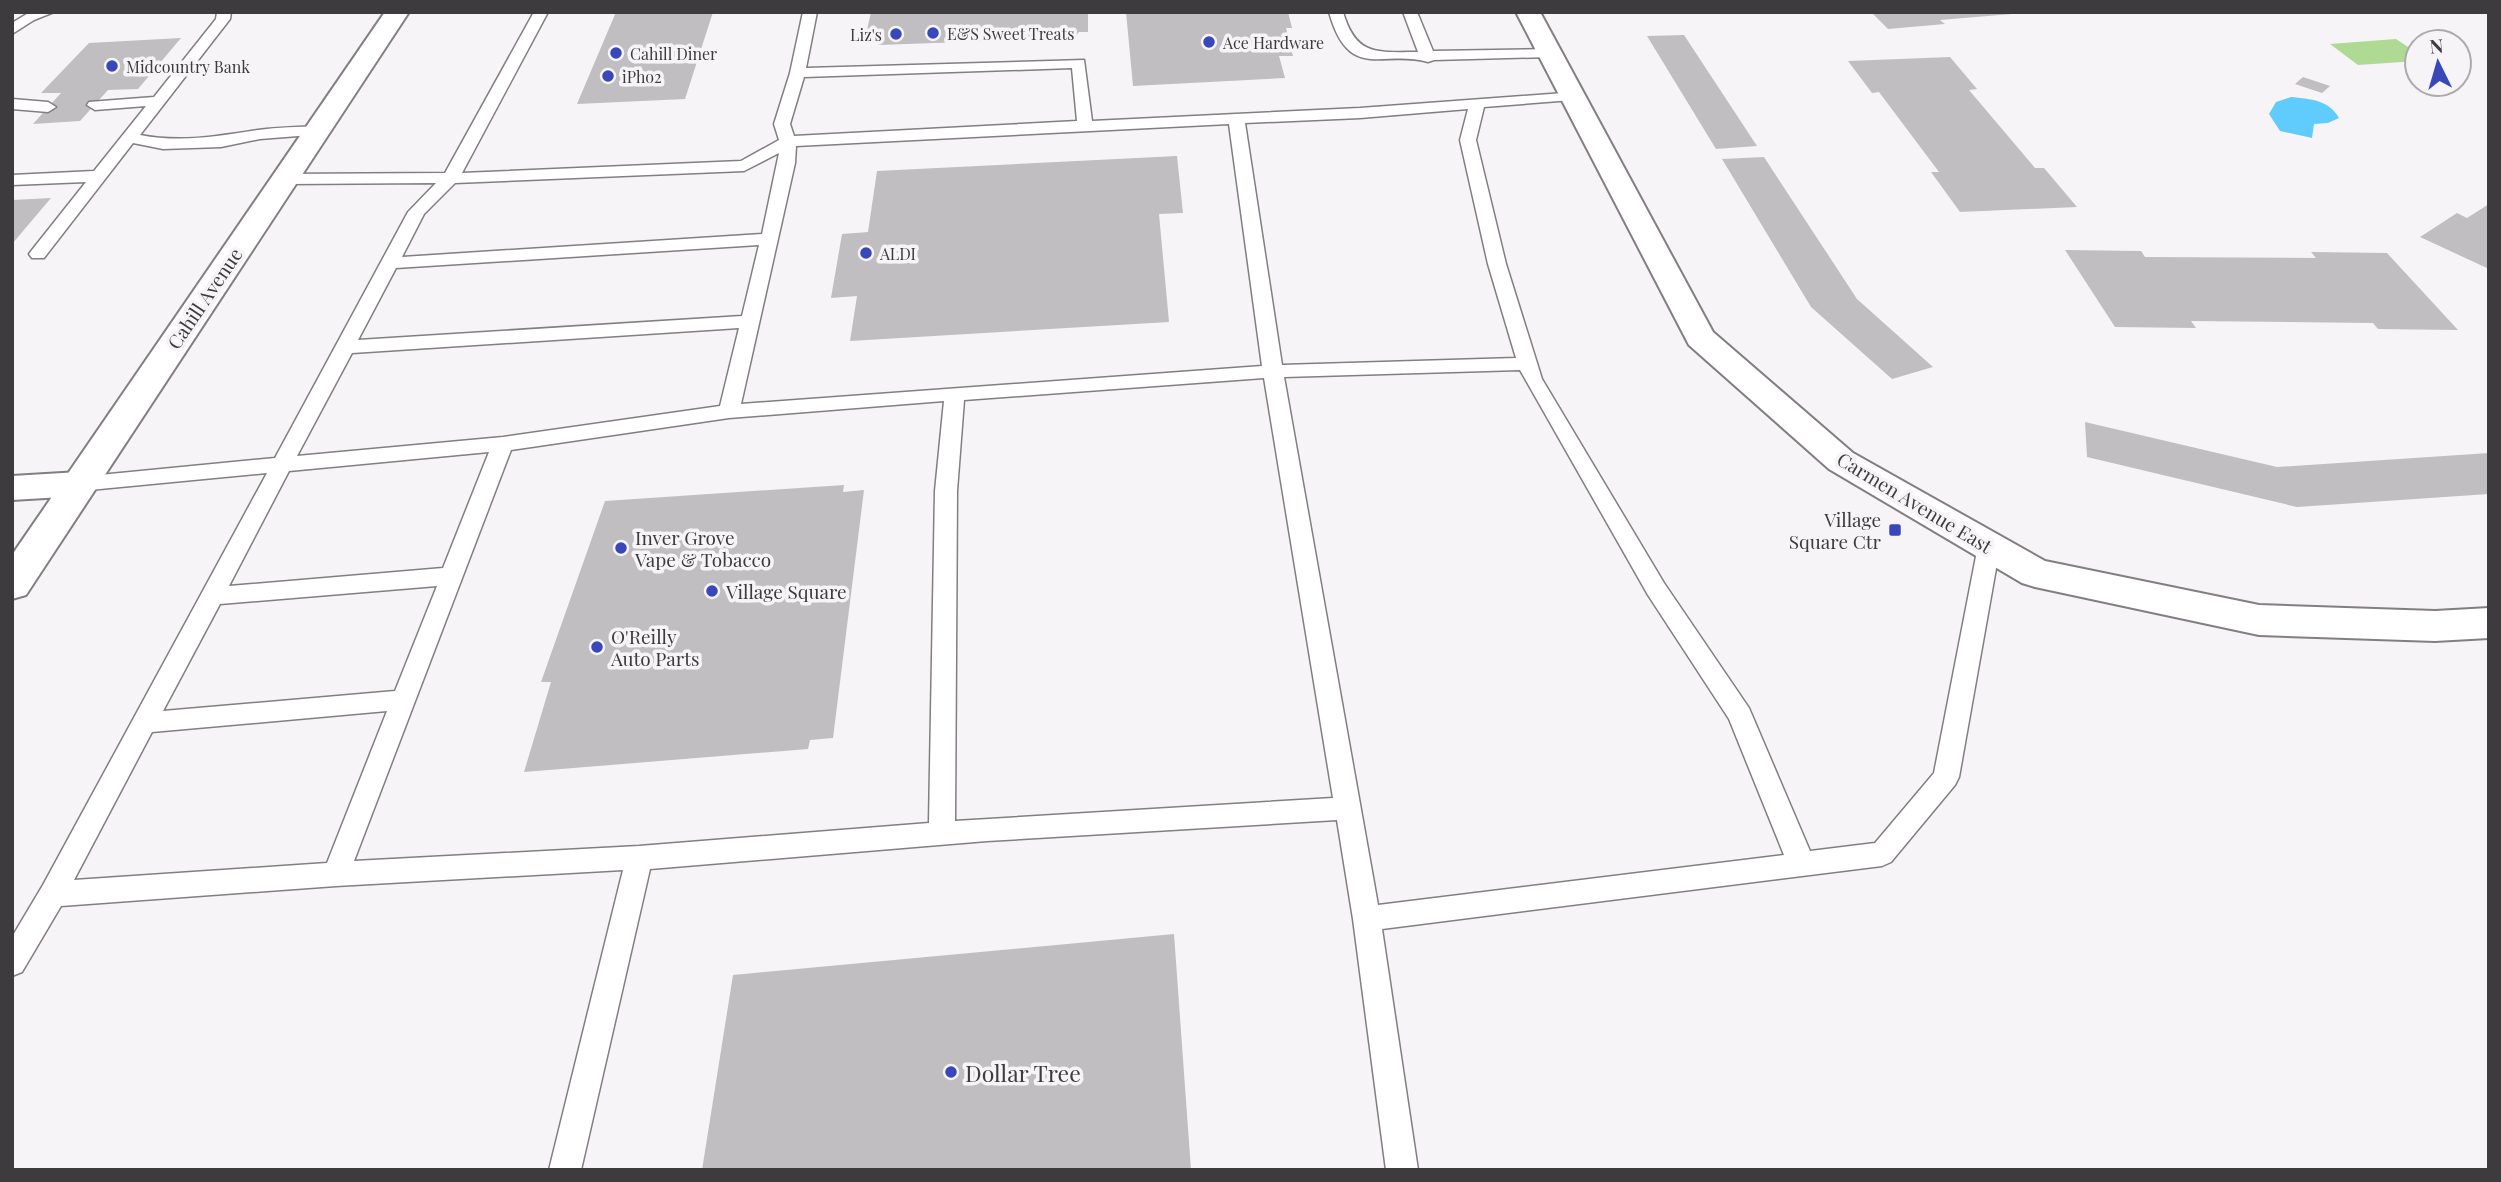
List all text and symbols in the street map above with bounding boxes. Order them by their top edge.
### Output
place label: E&S Sweet Treats [947,23,1074,44]
place label: Liz's [850,24,882,45]
marker: E&S Sweet Treats [925,25,941,41]
marker: Liz's [888,26,904,42]
north arrow [2403,28,2473,98]
text: N [2428,31,2445,59]
place label: Ace Hardware [1222,32,1324,53]
marker: Ace Hardware [1201,34,1217,50]
place label: Cahill Diner [630,43,717,64]
marker: Cahill Diner [608,45,624,61]
place label: Midcountry Bank [126,56,250,77]
marker: Midcountry Bank [104,58,120,74]
place label: iPho2 [622,66,662,87]
marker: iPho2 [600,68,616,84]
street label: Cahill Avenue [161,242,247,354]
place label: ALDI [879,243,916,264]
marker: ALDI [858,245,874,261]
street label: Carmen Avenue East [1833,445,1998,559]
place label: Village Square Ctr [1789,506,1882,554]
marker: Village Square Ctr [1887,522,1903,538]
place label: Inver Grove Vape & Tobacco [634,524,771,572]
marker: Inver Grove Vape & Tobacco [613,540,629,556]
place label: Village Square [725,578,847,604]
marker: Village Square [704,583,720,599]
place label: O'Reilly Auto Parts [610,623,699,671]
marker: O'Reilly Auto Parts [589,639,605,655]
place label: Dollar Tree [965,1057,1081,1088]
marker: Dollar Tree [943,1064,959,1080]

